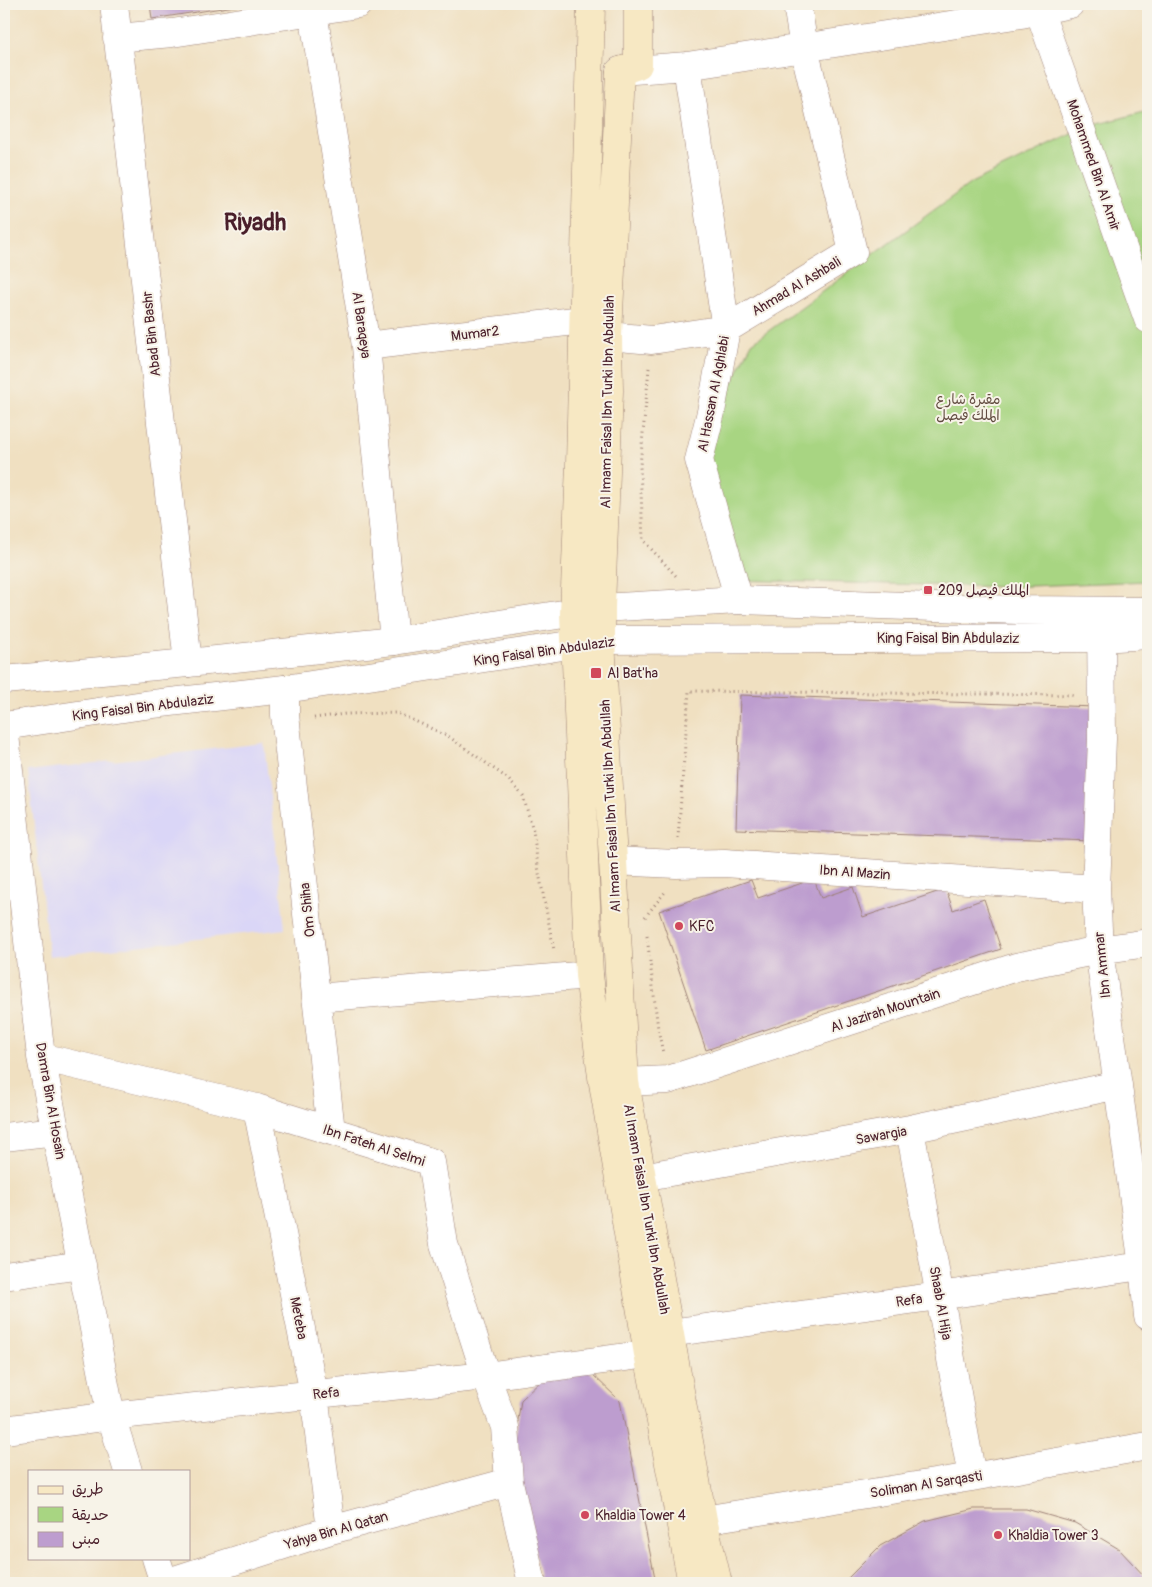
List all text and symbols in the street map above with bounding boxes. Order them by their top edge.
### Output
street label: Mohammed Bin Al Amir [1063,97,1124,233]
district label: Riyadh [224,208,286,237]
street label: Ahmad Al Ashbali [749,253,844,320]
street label: Abad Bin Bashr [139,290,164,378]
street label: Al Baraqeya [348,291,375,360]
street label: Al Imam Faisal Ibn Turki Ibn Abdullah [597,295,618,509]
street label: Mumar2 [450,322,500,345]
street label: Al Hassan Al Aghlabi [694,334,733,454]
park label: مقبرة شارع الملك فيصل [936,391,1000,424]
place label: الملك فيصل 209 [938,582,1029,599]
marker: الملك فيصل 209 [922,584,934,596]
street label: King Faisal Bin Abdulaziz [877,630,1019,647]
street label: King Faisal Bin Abdulaziz [472,633,616,670]
place label: Al Bat'ha [607,665,658,682]
marker: Al Bat'ha [589,666,603,680]
street label: King Faisal Bin Abdulaziz [71,690,215,725]
street label: Al Imam Faisal Ibn Turki Ibn Abdullah [596,699,625,913]
street label: Ibn Al Mazin [819,862,891,883]
street label: Om Shiha [296,882,319,938]
place label: KFC [689,918,715,935]
marker: KFC [673,920,685,932]
street label: Ibn Ammar [1091,931,1114,999]
street label: Al Jazirah Mountain [828,985,942,1036]
street label: Damra Bin Al Hosain [32,1041,69,1161]
street label: Al Imam Faisal Ibn Turki Ibn Abdullah [620,1102,673,1316]
street label: Ibn Fateh Al Selmi [321,1121,428,1170]
street label: Sawargia [854,1123,908,1148]
street label: Shaab Al Hija [926,1265,955,1341]
street label: Refa [895,1290,923,1311]
street label: Meteba [286,1295,311,1341]
street label: Refa [312,1384,340,1403]
street label: Soliman Al Sarqasti [869,1467,984,1502]
legend [28,1470,190,1560]
text: طريق [72,1480,104,1499]
text: حديقة [72,1506,109,1525]
place label: Khaldia Tower 4 [595,1507,686,1524]
street label: Yahya Bin Al Qatan [281,1508,390,1554]
marker: Khaldia Tower 4 [579,1509,591,1521]
place label: Khaldia Tower 3 [1008,1527,1099,1544]
marker: Khaldia Tower 3 [992,1529,1004,1541]
text: مبنى [72,1530,100,1549]

